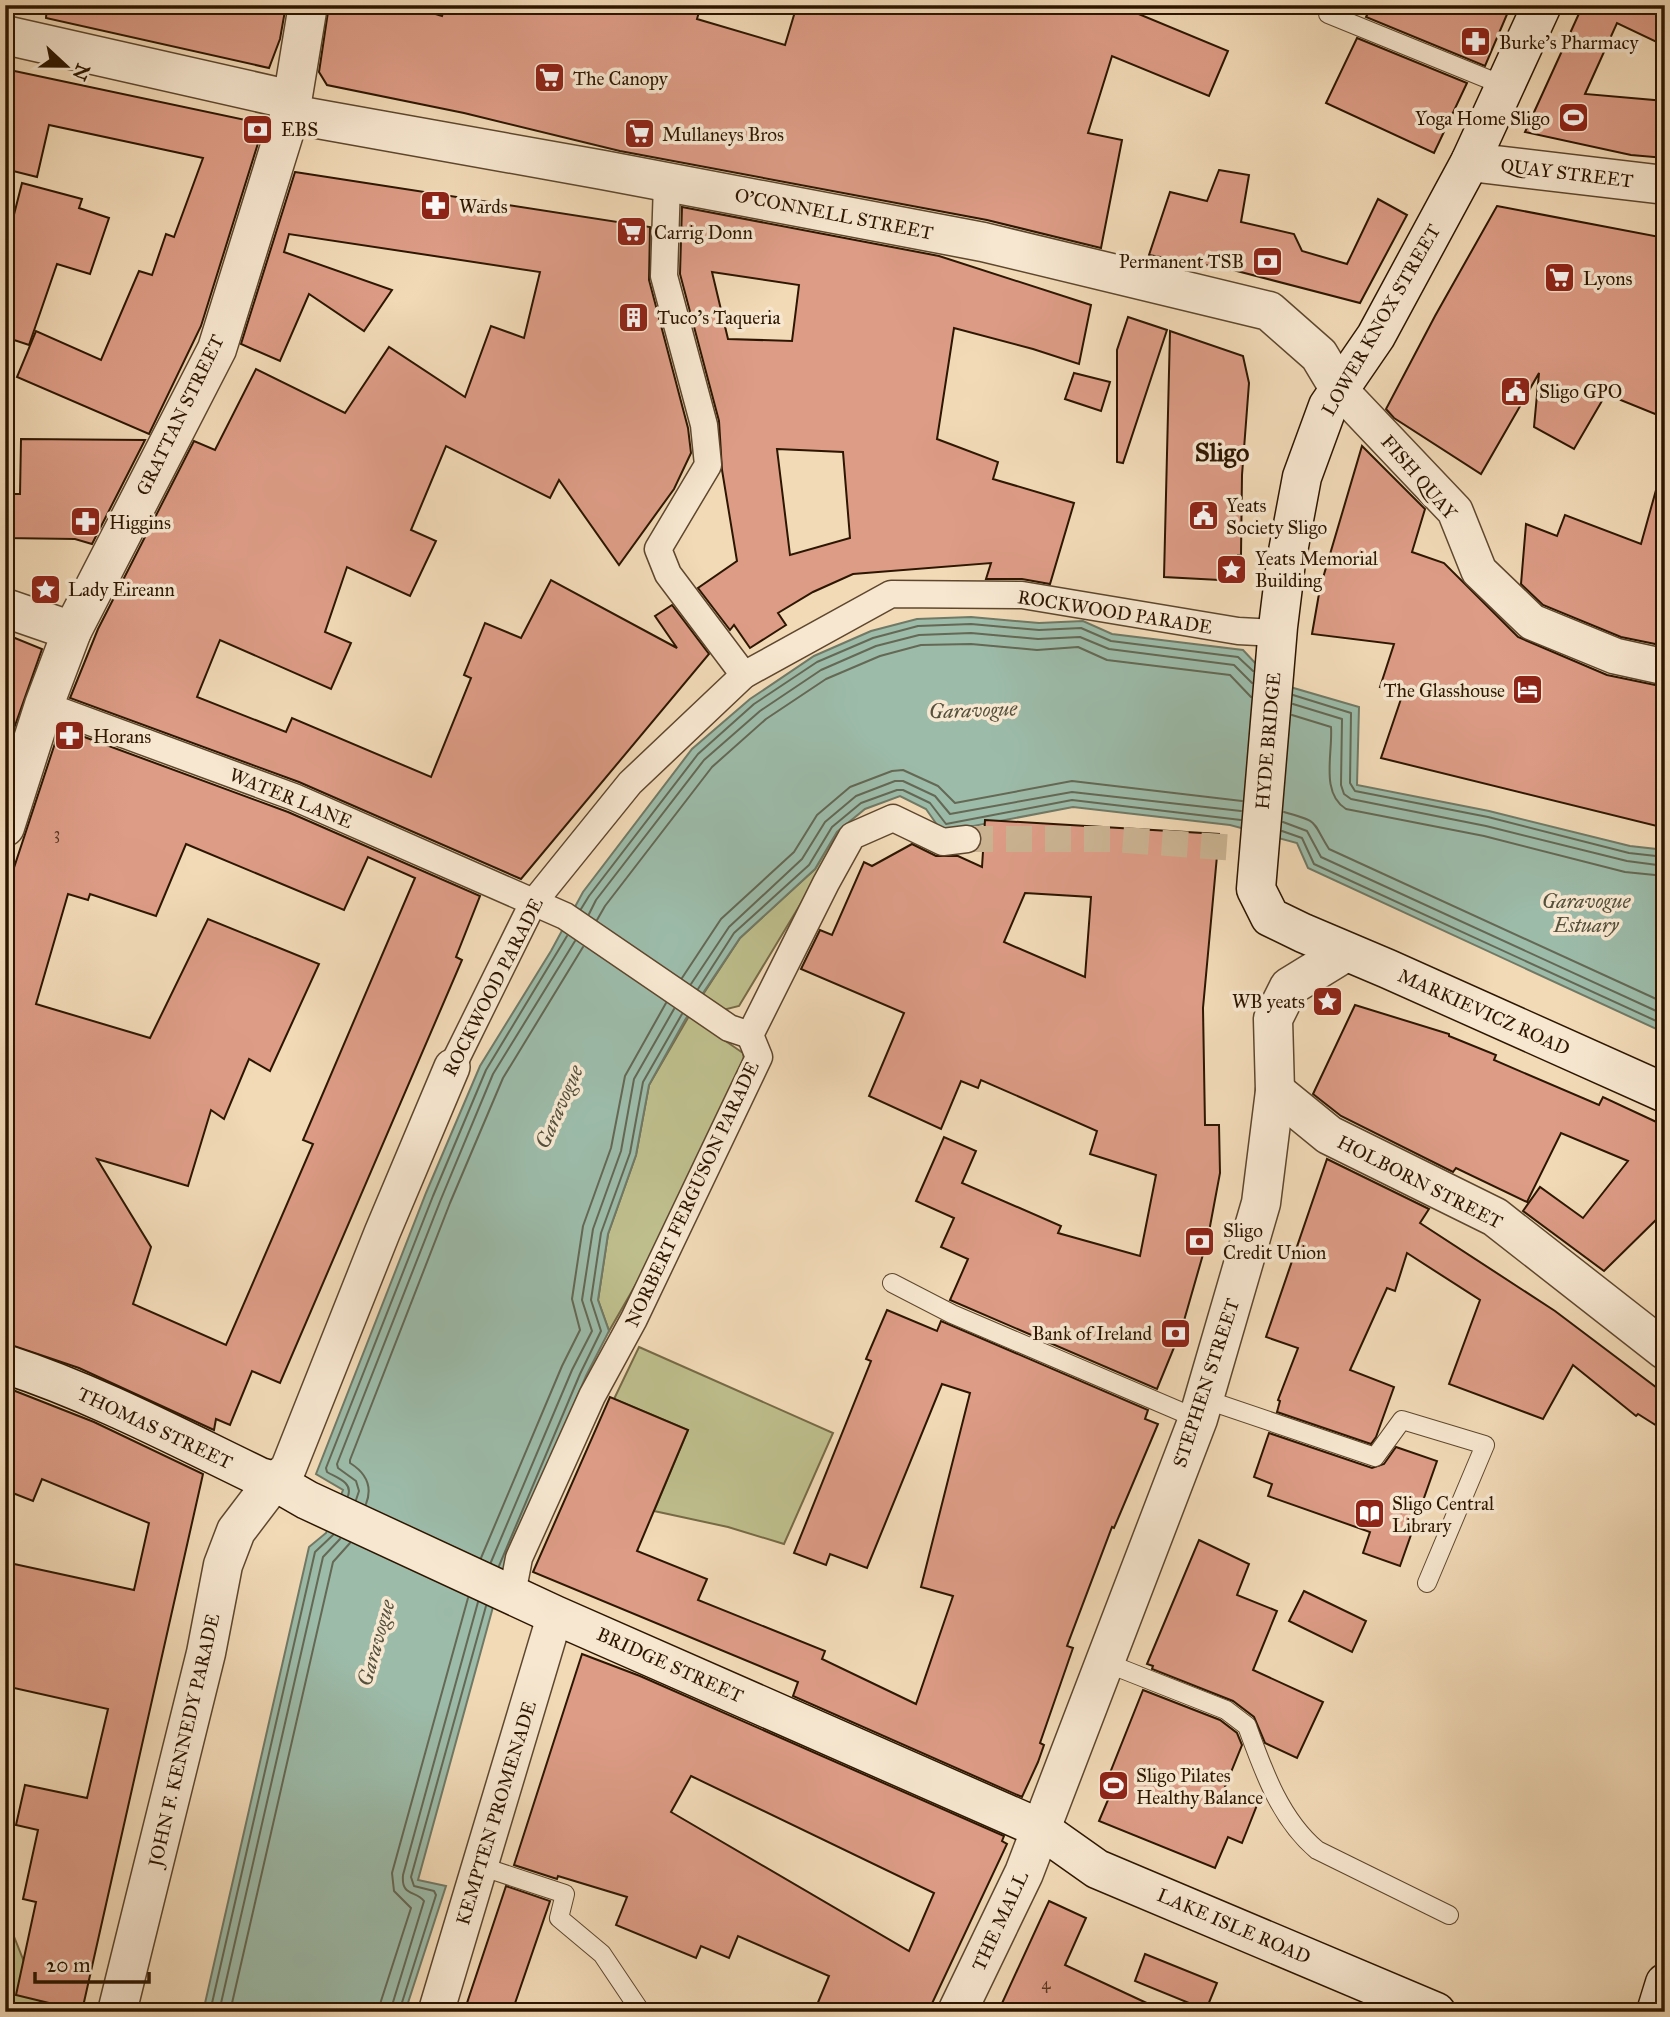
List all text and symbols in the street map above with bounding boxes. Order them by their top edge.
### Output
pharmacy icon: Burke's Pharmacy [1459,25,1493,59]
place label: Burke's Pharmacy [1499,31,1639,54]
north arrow [32,32,102,102]
text: N [68,60,95,84]
supermarket icon: The Canopy [533,61,567,95]
place label: The Canopy [573,67,669,90]
sports icon: Yoga Home Sligo [1556,101,1590,135]
place label: Yoga Home Sligo [1415,107,1550,131]
bank icon: EBS [241,112,275,146]
supermarket icon: Mullaneys Bros [622,117,656,151]
place label: EBS [281,118,318,141]
place label: Mullaneys Bros [662,123,784,146]
street label: QUAY STREET [1499,153,1635,193]
street label: O'CONNELL STREET [733,183,935,245]
pharmacy icon: Wards [419,189,453,223]
place label: Wards [459,195,508,218]
supermarket icon: Carrig Donn [614,215,648,249]
street label: LOWER KNOX STREET [1317,220,1445,420]
place label: Carrig Donn [654,221,753,245]
bank icon: Permanent TSB [1250,244,1284,278]
place label: Permanent TSB [1119,250,1244,273]
supermarket icon: Lyons [1543,261,1577,295]
place label: Lyons [1583,267,1633,290]
building icon: Tuco's Taqueria [617,300,651,334]
place label: Tuco's Taqueria [657,306,782,330]
street label: GRATTAN STREET [131,331,229,499]
public building icon: Sligo GPO [1499,374,1533,408]
place label: Sligo GPO [1539,380,1622,404]
street label: FISH QUAY [1376,430,1462,524]
district label: Sligo [1195,436,1249,469]
place label: Yeats Society Sligo [1226,494,1328,540]
public building icon: Yeats Society Sligo [1186,499,1220,533]
pharmacy icon: Higgins [69,505,103,539]
place label: Higgins [109,511,171,535]
place label: Yeats Memorial Building [1255,547,1379,593]
place icon: Yeats Memorial Building [1215,552,1249,586]
place icon: Lady Eireann [28,572,62,606]
place label: Lady Eireann [68,578,175,601]
street label: ROCKWOOD PARADE [1016,585,1214,639]
street label: HYDE BRIDGE [1251,671,1285,811]
hotel icon: The Glasshouse [1511,673,1545,707]
place label: The Glasshouse [1383,679,1505,702]
water label: Garavogue [928,695,1019,725]
pharmacy icon: Horans [53,719,87,753]
place label: Horans [93,725,151,748]
street label: WATER LANE [226,763,356,833]
house number: 3 [54,824,60,843]
water label: Garavogue Estuary [1542,888,1631,938]
street label: ROCKWOOD PARADE [438,894,548,1080]
street label: MARKIEVICZ ROAD [1394,964,1574,1060]
place icon: WB yeats [1311,984,1345,1018]
place label: WB yeats [1232,990,1305,1013]
street label: NORBERT FERGUSON PARADE [620,1057,764,1331]
water label: Garavogue [529,1060,589,1153]
street label: HOLBORN STREET [1333,1130,1507,1234]
place label: Sligo Credit Union [1223,1219,1326,1264]
bank icon: Sligo Credit Union [1183,1224,1217,1258]
street label: STEPHEN STREET [1168,1296,1244,1470]
bank icon: Bank of Ireland [1158,1316,1192,1350]
place label: Bank of Ireland [1032,1322,1152,1345]
street label: THOMAS STREET [74,1382,236,1474]
place label: Sligo Central Library [1392,1492,1495,1537]
library icon: Sligo Central Library [1352,1497,1386,1531]
water label: Garavogue [351,1596,401,1689]
street label: JOHN F. KENNEDY PARADE [143,1611,225,1871]
street label: BRIDGE STREET [593,1622,747,1708]
street label: KEMPTEN PROMENADE [451,1698,541,1928]
place label: Sligo Pilates Healthy Balance [1136,1764,1263,1809]
sports icon: Sligo Pilates Healthy Balance [1096,1769,1130,1803]
street label: THE MALL [967,1867,1033,1975]
street label: LAKE ISLE ROAD [1154,1883,1314,1969]
scale bar [35,1940,149,1984]
text: 20 m [46,1952,91,1978]
house number: 4 [1042,1974,1052,1993]

